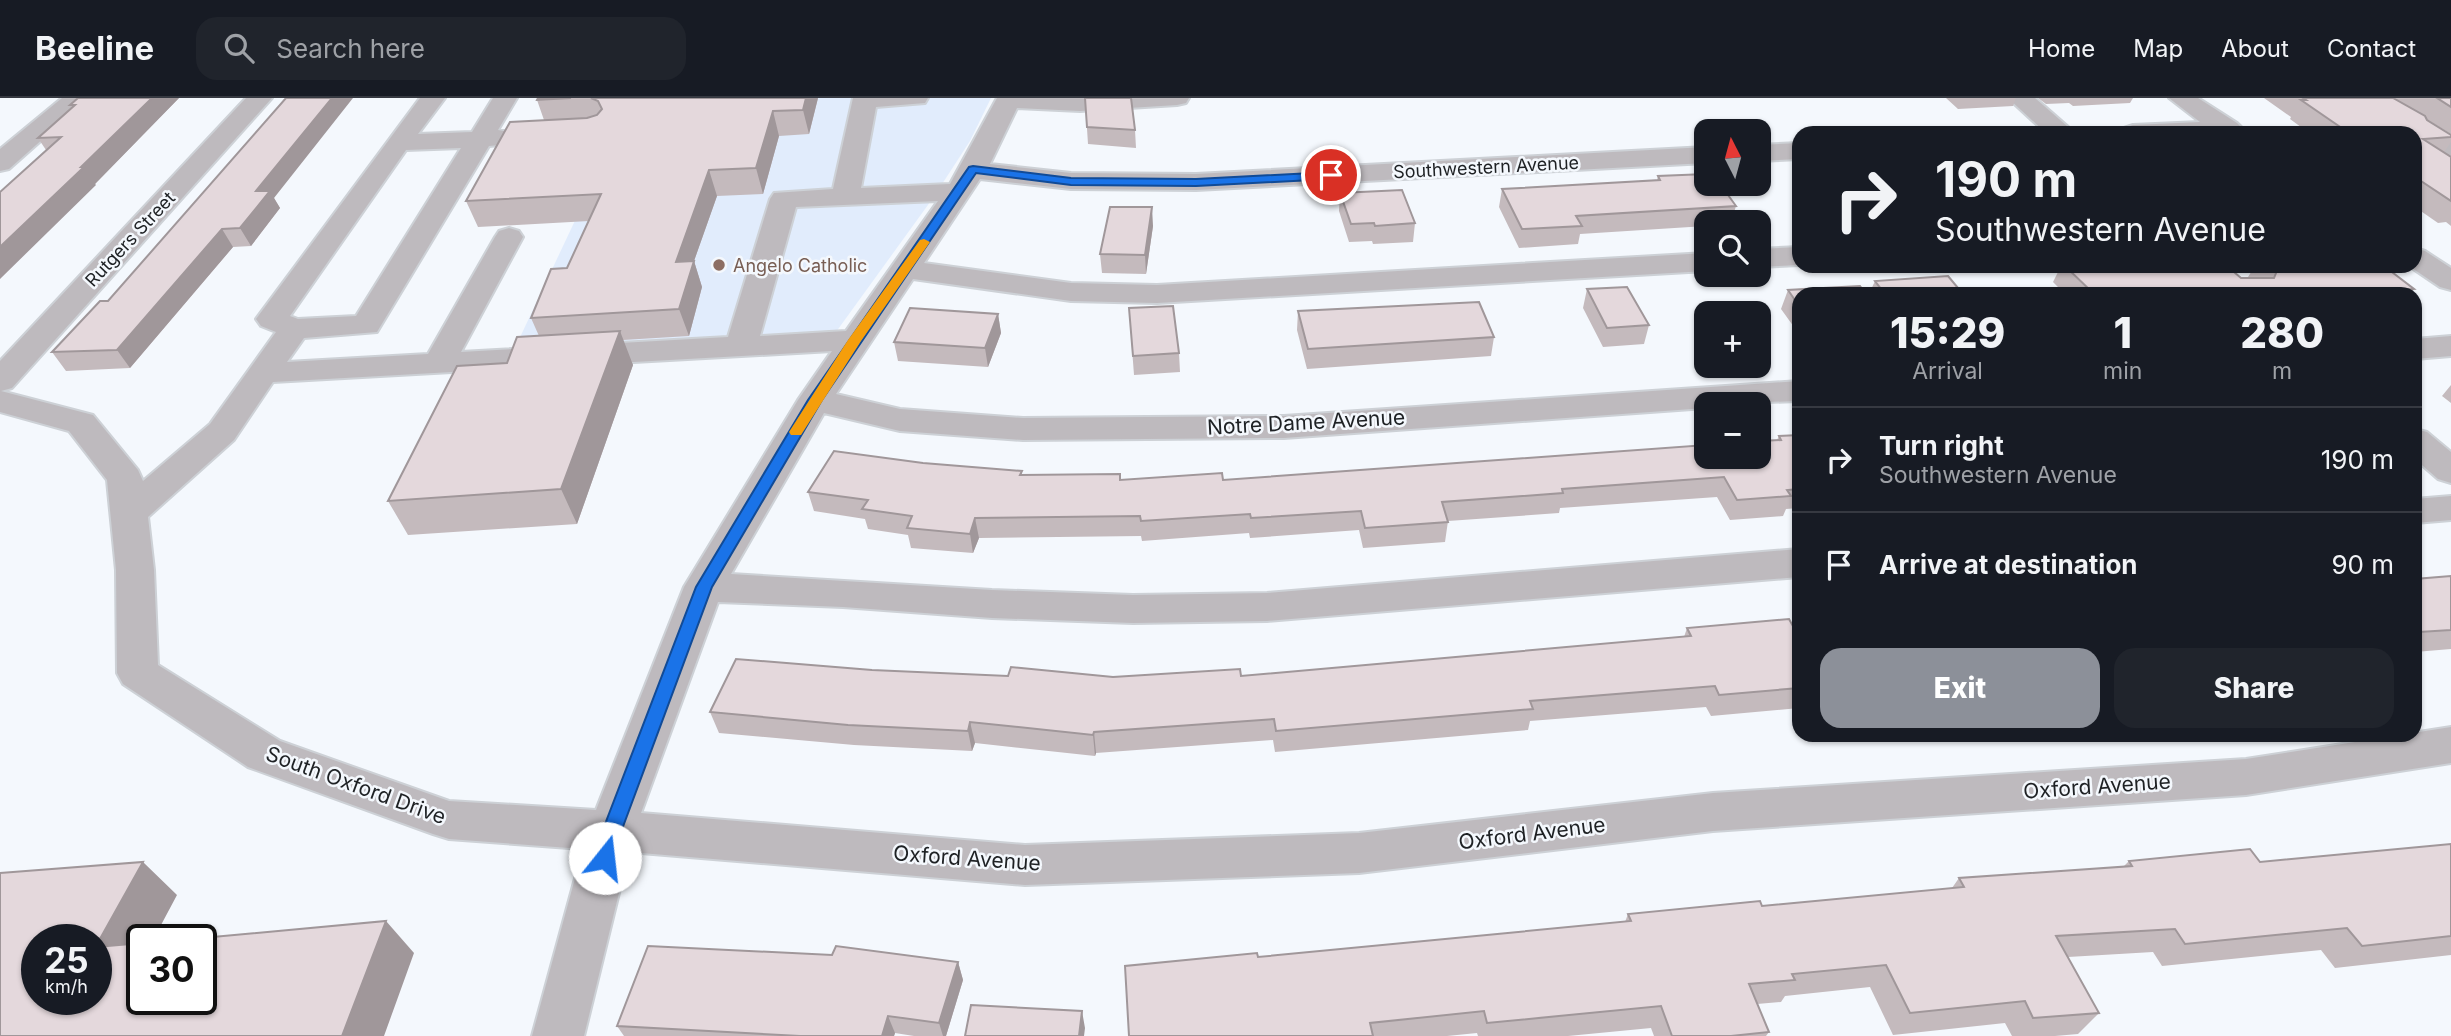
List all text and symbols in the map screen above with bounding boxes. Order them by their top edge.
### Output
search box [196,17,686,80]
text: Beeline [35,28,154,68]
icon: search [220,29,258,67]
text: Search here [276,33,425,64]
text: Home [2028,34,2095,63]
text: Map [2133,34,2183,63]
text: About [2221,34,2289,63]
text: Contact [2327,34,2416,63]
north arrow [1694,119,1771,196]
map controls [1694,119,1771,469]
pin [1301,145,1361,205]
text: 190 m [1935,150,2077,209]
street label: Southwestern Avenue [1393,152,1579,182]
icon: right [1820,154,1911,245]
icon: arrive [1312,156,1350,194]
street label: Rutgers Street [81,187,179,291]
button: search [1694,210,1771,287]
text: Southwestern Avenue [1935,210,2266,249]
place label: Angelo Catholic [733,255,867,276]
marker: Angelo Catholic [711,257,727,273]
button: + [1694,301,1771,378]
text: 15:29 [1890,307,2005,358]
text: 1 [2113,307,2132,358]
text: 280 [2240,307,2324,358]
text: Arrival [1912,357,1983,385]
text: min [2103,357,2142,385]
text: m [2272,357,2292,385]
button: − [1694,392,1771,469]
street label: Notre Dame Avenue [1206,404,1406,440]
text: Turn right [1879,430,2004,461]
icon: right [1820,441,1858,479]
text: 190 m [2321,444,2394,475]
text: Southwestern Avenue [1879,461,2117,489]
icon: arrive [1820,546,1858,584]
text: Arrive at destination [1879,549,2138,580]
text: 90 m [2331,549,2394,580]
button: Exit [1820,648,2100,728]
button: Share [2114,648,2394,728]
street label: South Oxford Drive [263,741,449,829]
street label: Oxford Avenue [2022,768,2172,804]
street label: Oxford Avenue [1457,812,1607,854]
position arrow [568,821,642,895]
street label: Oxford Avenue [892,840,1042,876]
speed limit sign: 30 [126,924,217,1015]
text: 25 [44,939,89,981]
text: km/h [45,976,88,997]

